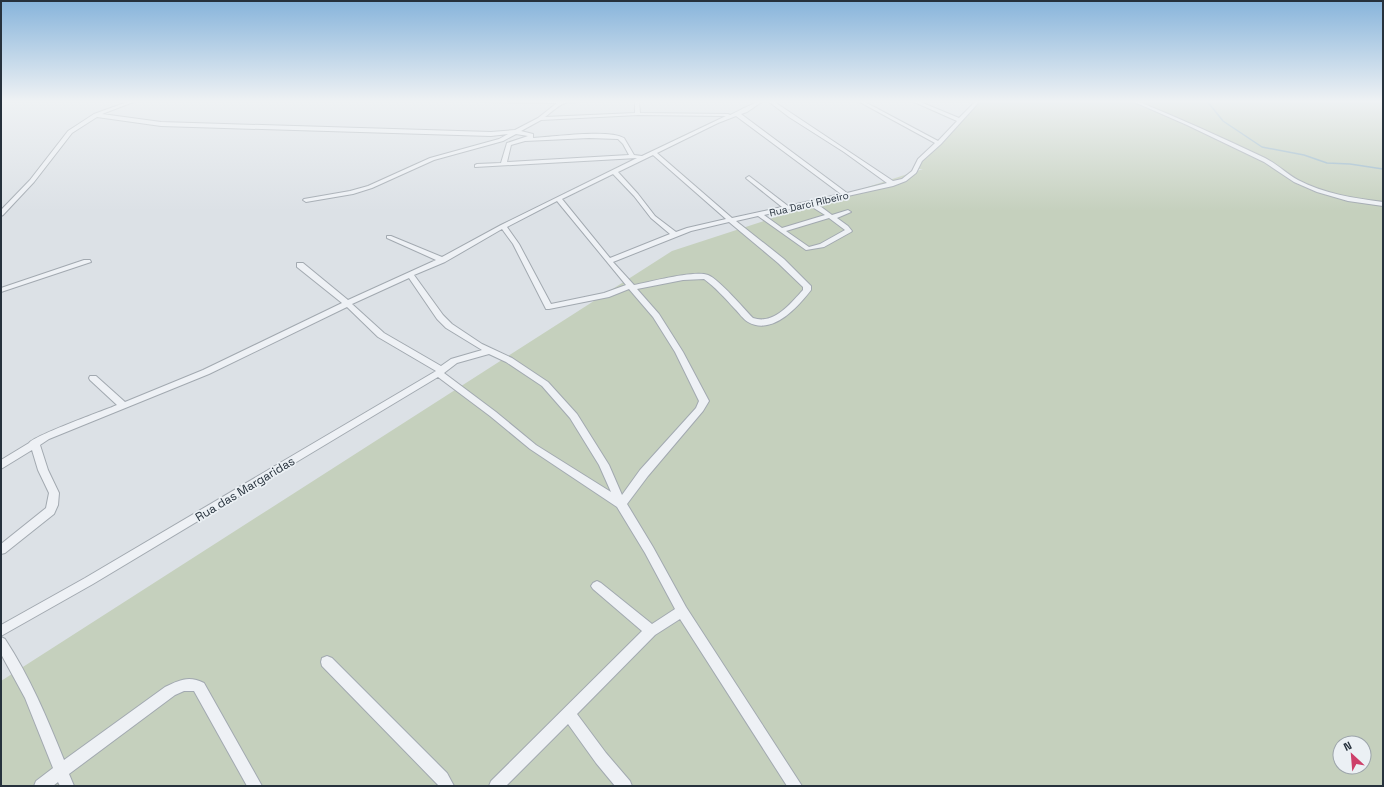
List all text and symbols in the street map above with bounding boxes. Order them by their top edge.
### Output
street label: Rua Darci Ribeiro [768,189,850,219]
street label: Rua das Margaridas [192,453,298,525]
north arrow [1332,735,1372,775]
text: N [1341,738,1354,754]

